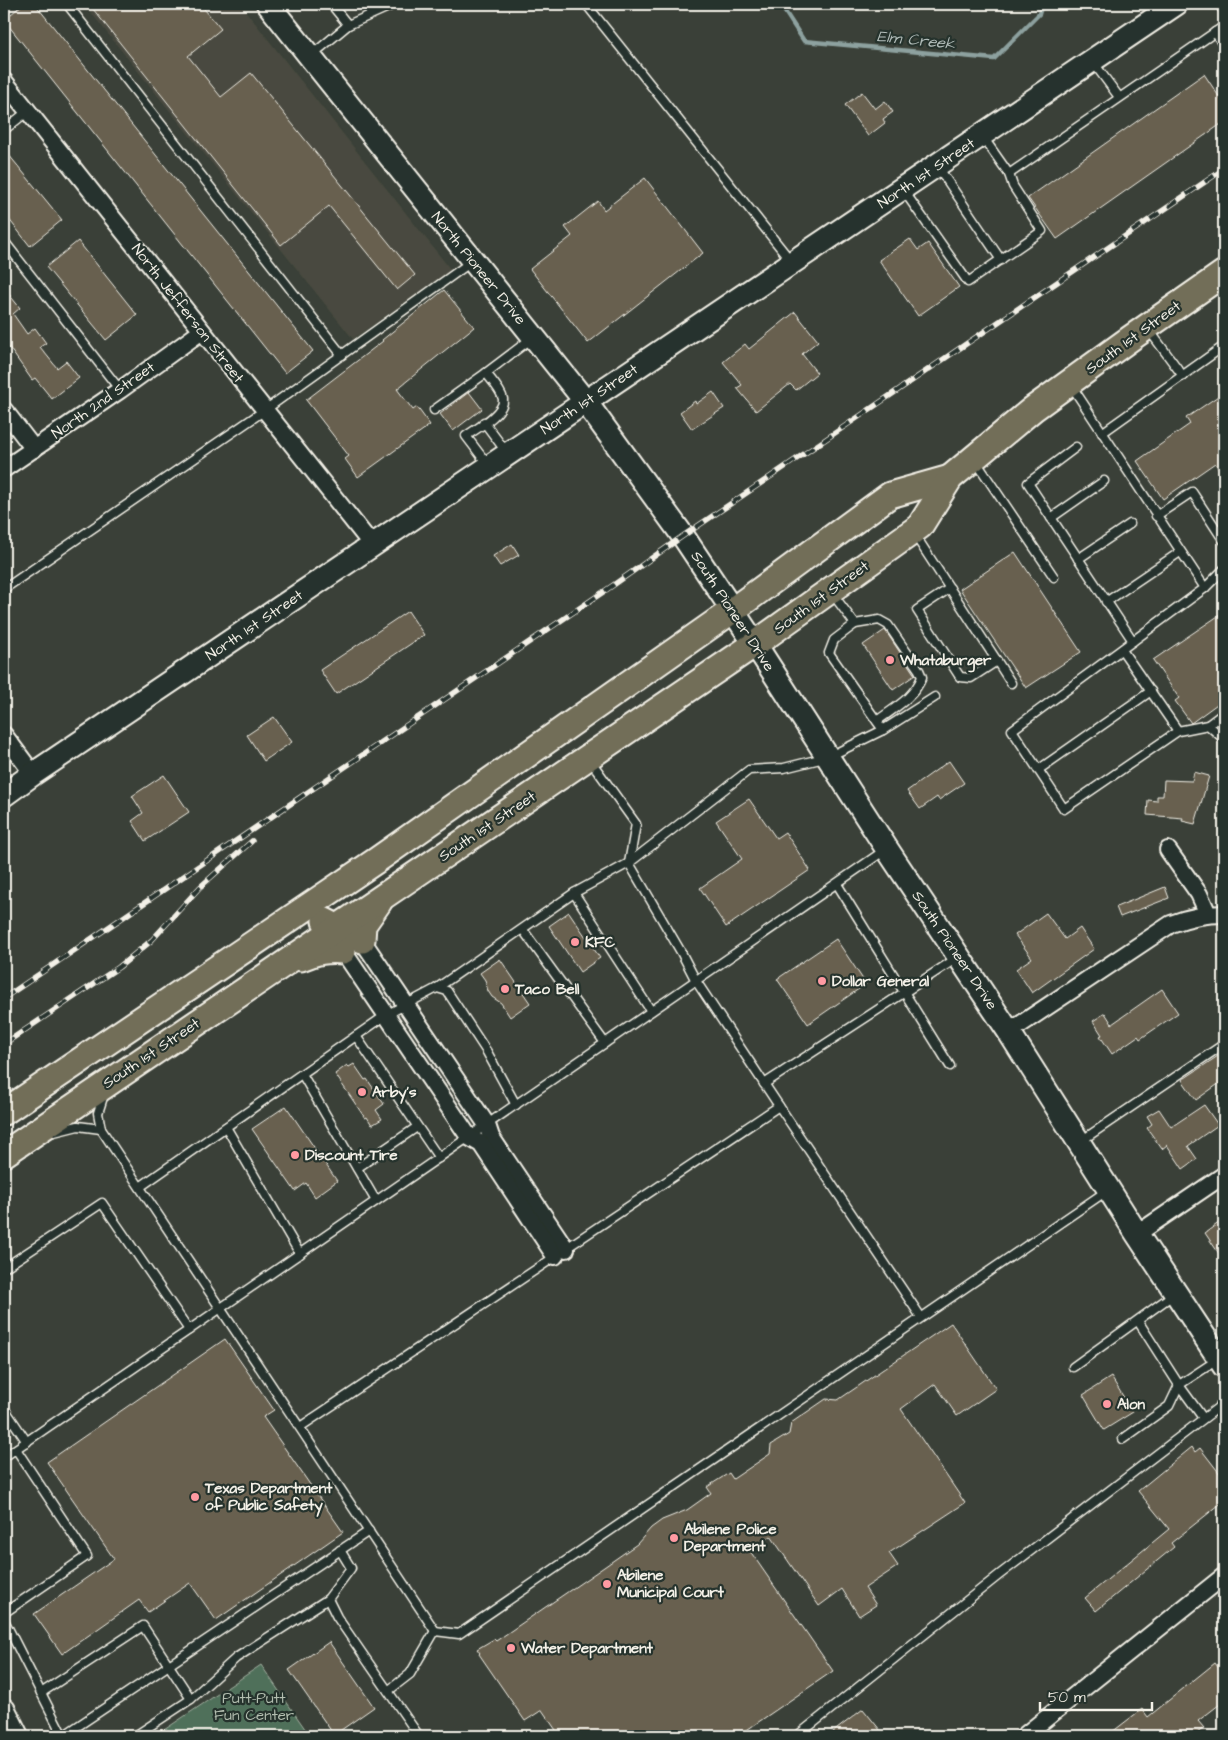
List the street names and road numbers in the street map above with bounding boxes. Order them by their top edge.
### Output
street label: North 1st Street [873,133,979,214]
street label: North Pioneer Drive [426,207,531,329]
street label: North Jefferson Street [127,239,249,387]
street label: South 1st Street [1081,296,1185,379]
street label: North 2nd Street [47,357,159,444]
street label: North 1st Street [536,359,642,440]
street label: South Pioneer Drive [686,547,779,676]
street label: South 1st Street [769,556,873,639]
street label: North 1st Street [201,585,307,666]
street label: South 1st Street [435,786,540,867]
street label: South Pioneer Drive [907,887,1002,1014]
street label: South 1st Street [99,1013,204,1094]

